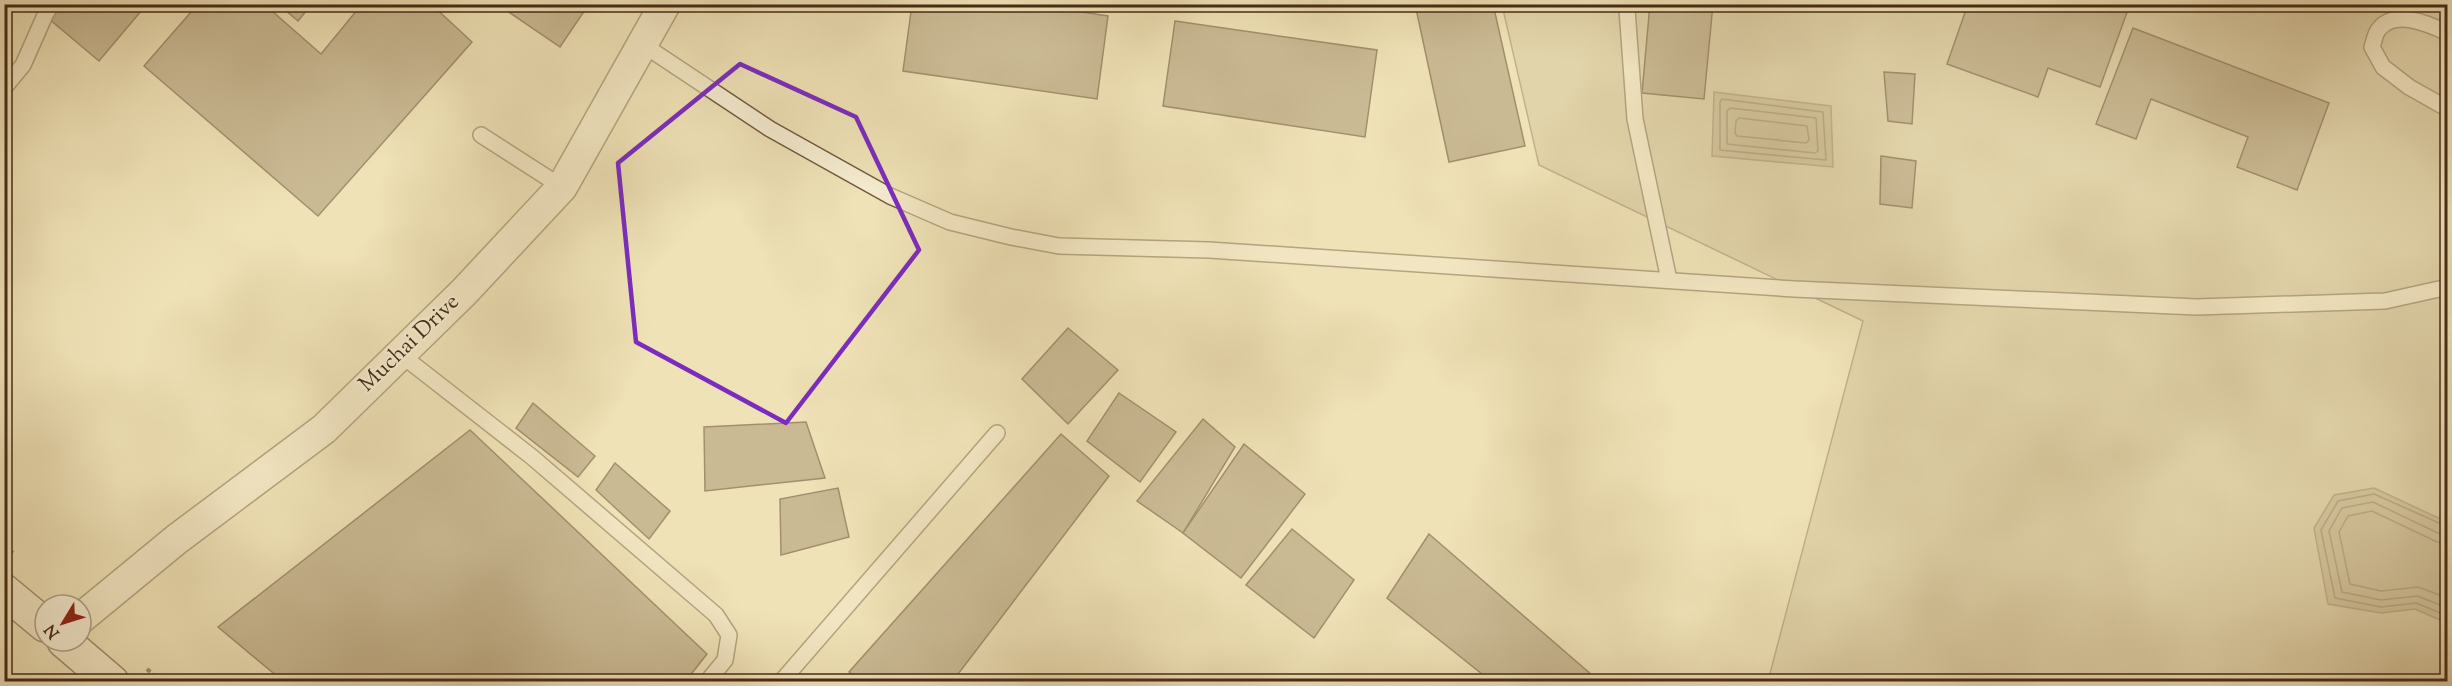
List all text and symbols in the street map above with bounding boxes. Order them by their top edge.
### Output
street label: Muchai Drive [352,288,468,400]
north arrow [33,593,93,653]
text: N [40,618,66,643]

